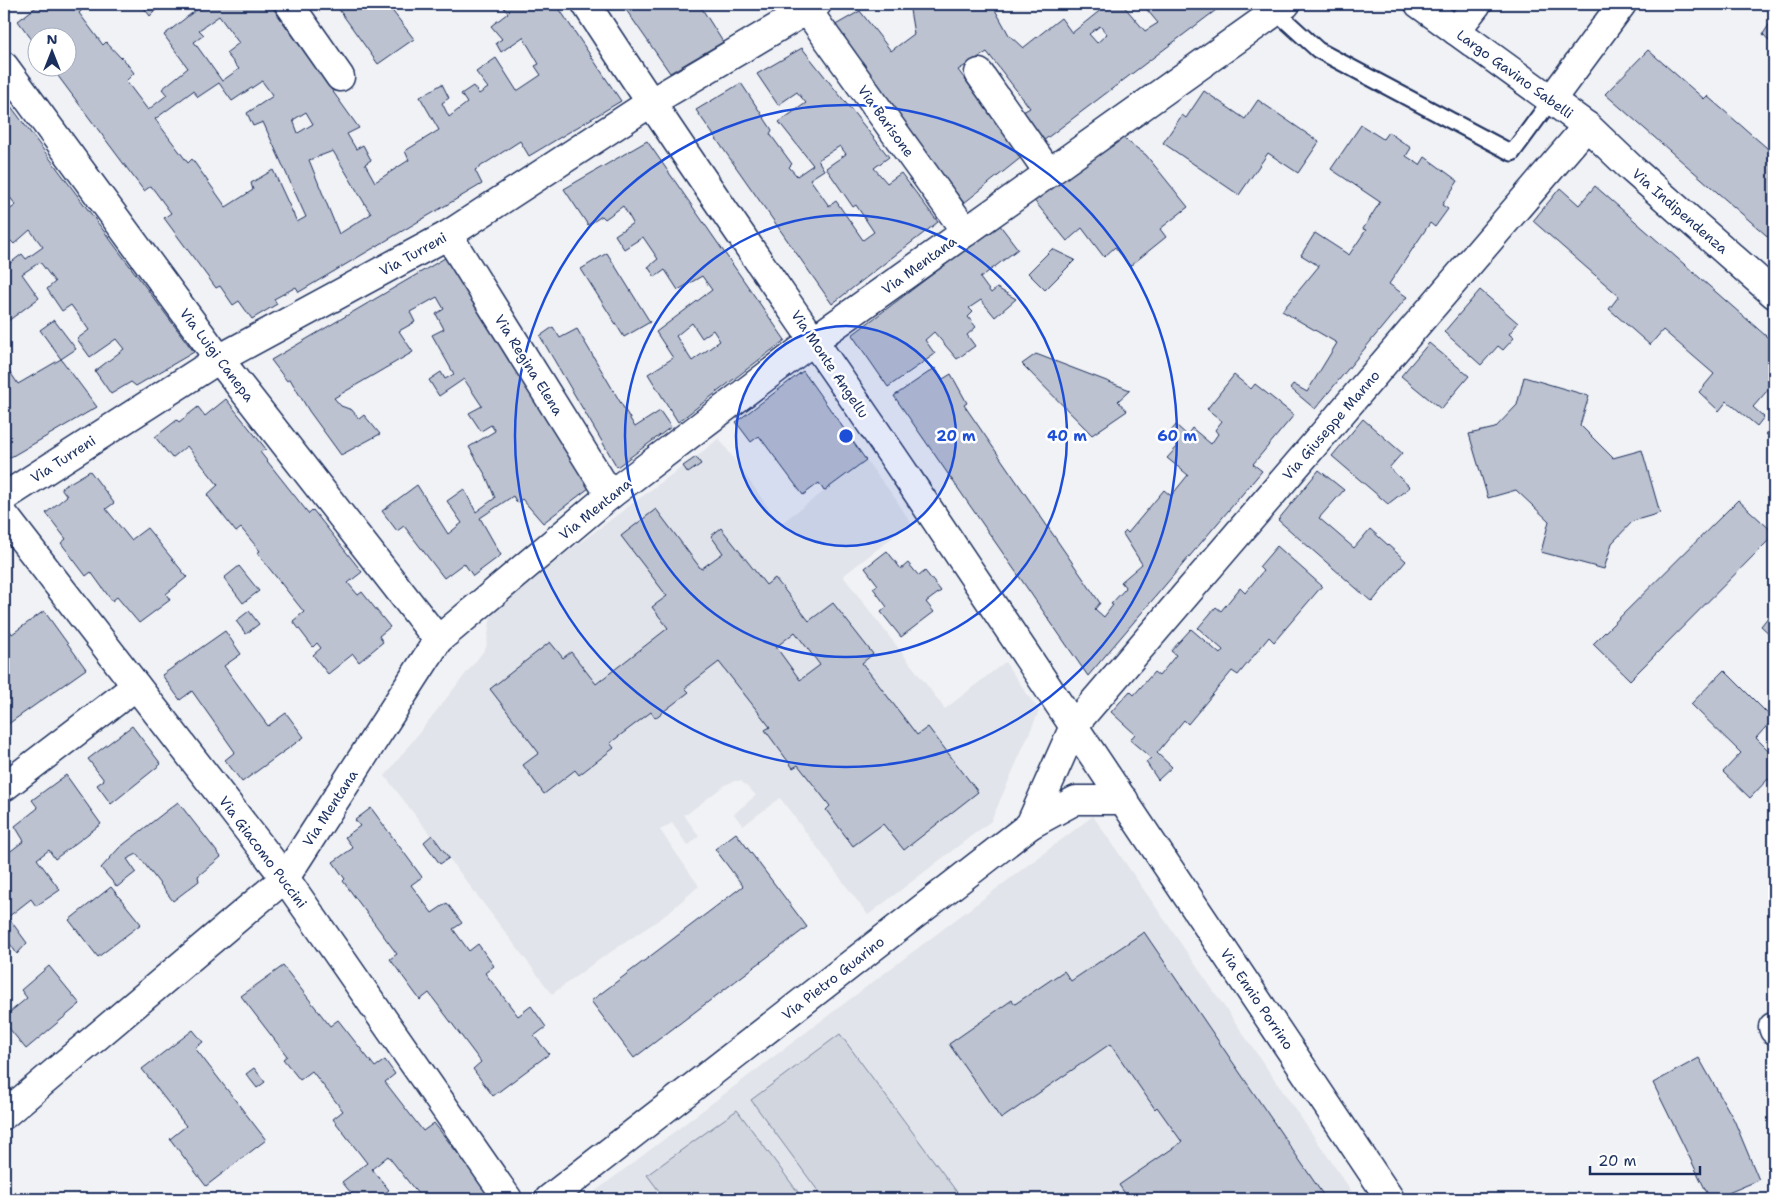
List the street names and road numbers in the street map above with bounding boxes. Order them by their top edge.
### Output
street label: Largo Gavino Sabelli [1453,26,1577,122]
street label: Via Barisone [854,81,918,161]
street label: Via Indipendenza [1628,164,1732,258]
street label: Via Turreni [376,228,450,280]
street label: Via Mentana [878,232,960,298]
street label: Via Luigi Canepa [176,305,258,406]
street label: Via Monte Angellu [787,307,873,421]
street label: Via Regina Elena [491,311,567,419]
street label: Via Giuseppe Manno [1278,366,1384,484]
street label: Via Turreni [27,431,99,487]
street label: Via Mentana [555,474,635,544]
street label: Via Mentana [298,766,362,850]
street label: Via Giacomo Puccini [215,792,311,912]
street label: Via Pietro Guarino [778,932,888,1024]
street label: Via Ennio Porrino [1216,945,1298,1053]

